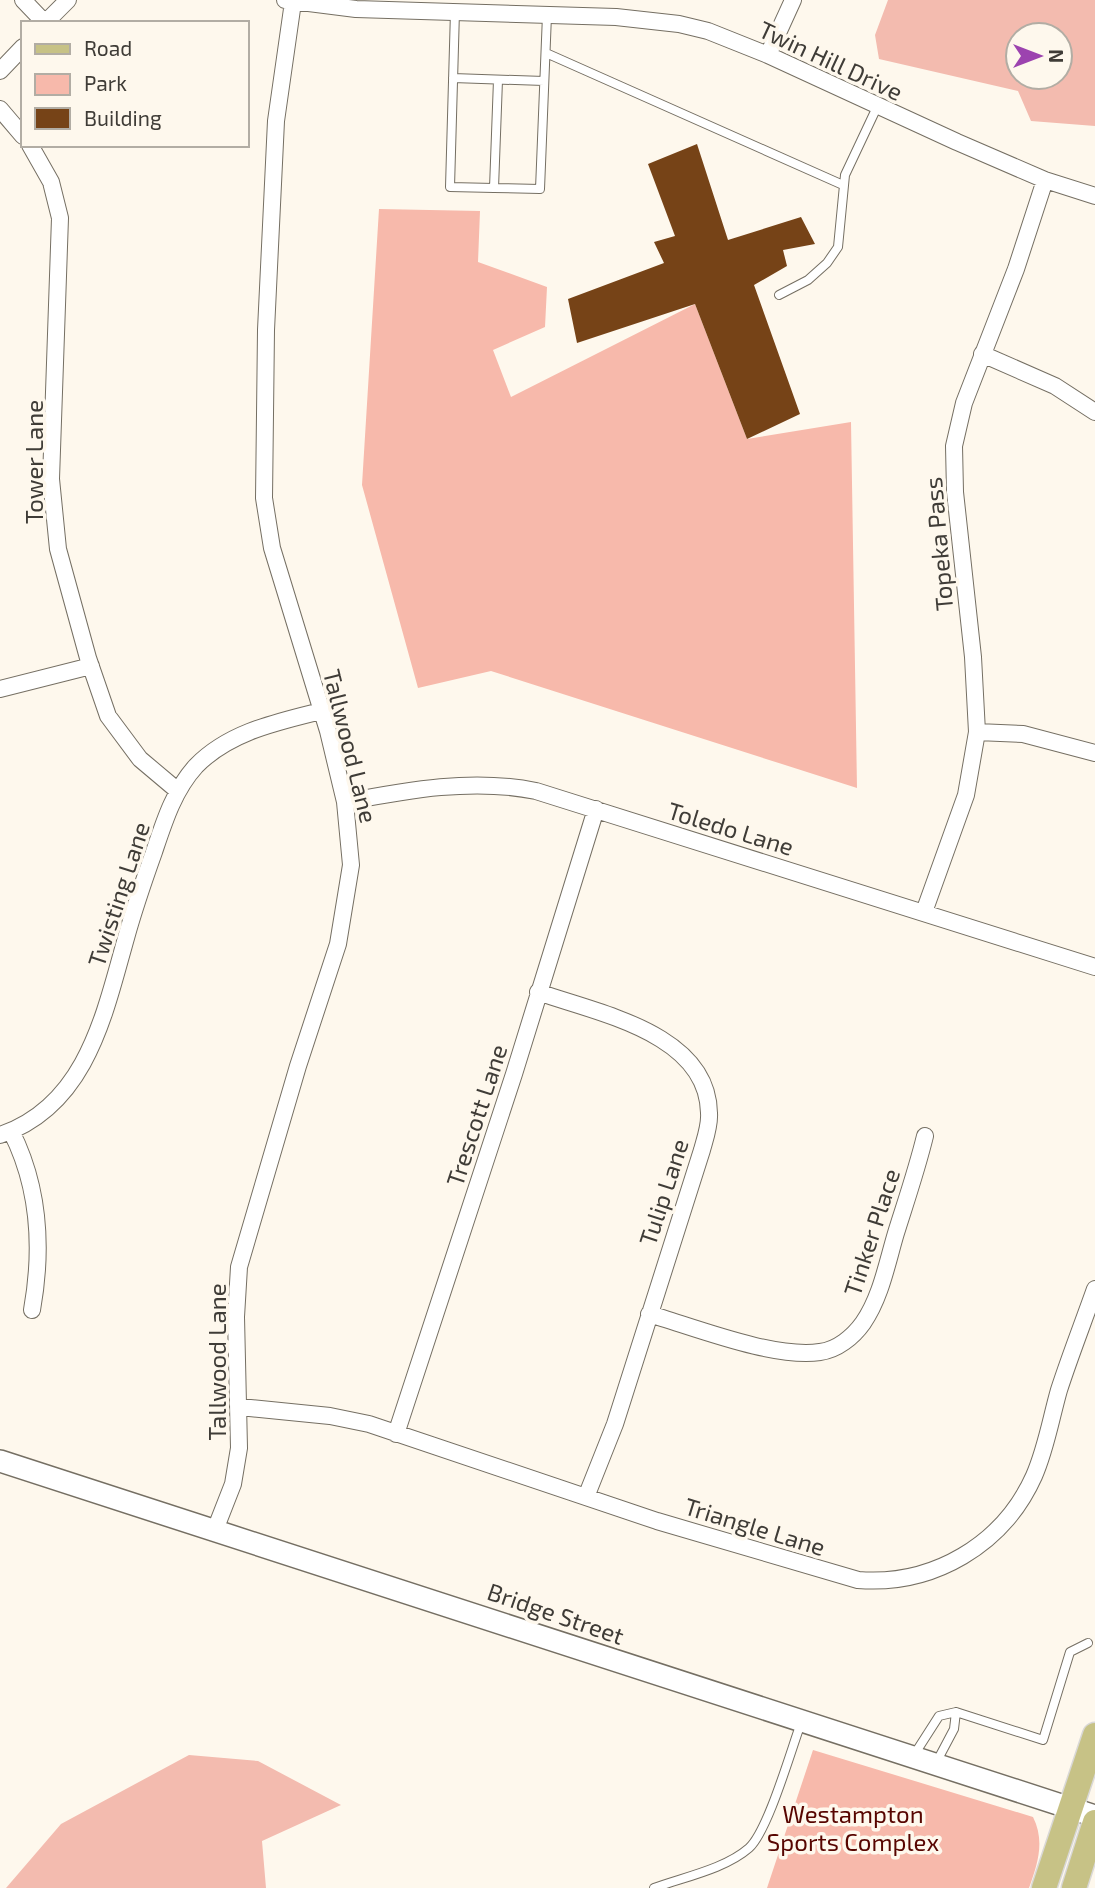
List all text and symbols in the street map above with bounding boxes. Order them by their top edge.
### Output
street label: Twin Hill Drive [755,14,907,106]
legend [21,21,248,147]
north arrow [1004,21,1074,91]
text: Road [84,35,132,60]
text: N [1045,49,1068,63]
text: Park [84,70,127,95]
text: Building [84,105,162,130]
street label: Tower Lane [19,400,48,524]
street label: Topeka Pass [918,476,958,612]
street label: Tallwood Lane [318,666,384,826]
street label: Toledo Lane [665,795,797,861]
street label: Twisting Lane [81,818,155,970]
street label: Trescott Lane [439,1040,513,1190]
street label: Tulip Lane [632,1135,694,1249]
street label: Tinker Place [837,1165,905,1299]
street label: Tallwood Lane [202,1283,231,1441]
street label: Triangle Lane [681,1491,829,1561]
street label: Bridge Street [484,1576,628,1650]
park label: Westampton Sports Complex [767,1799,939,1856]

